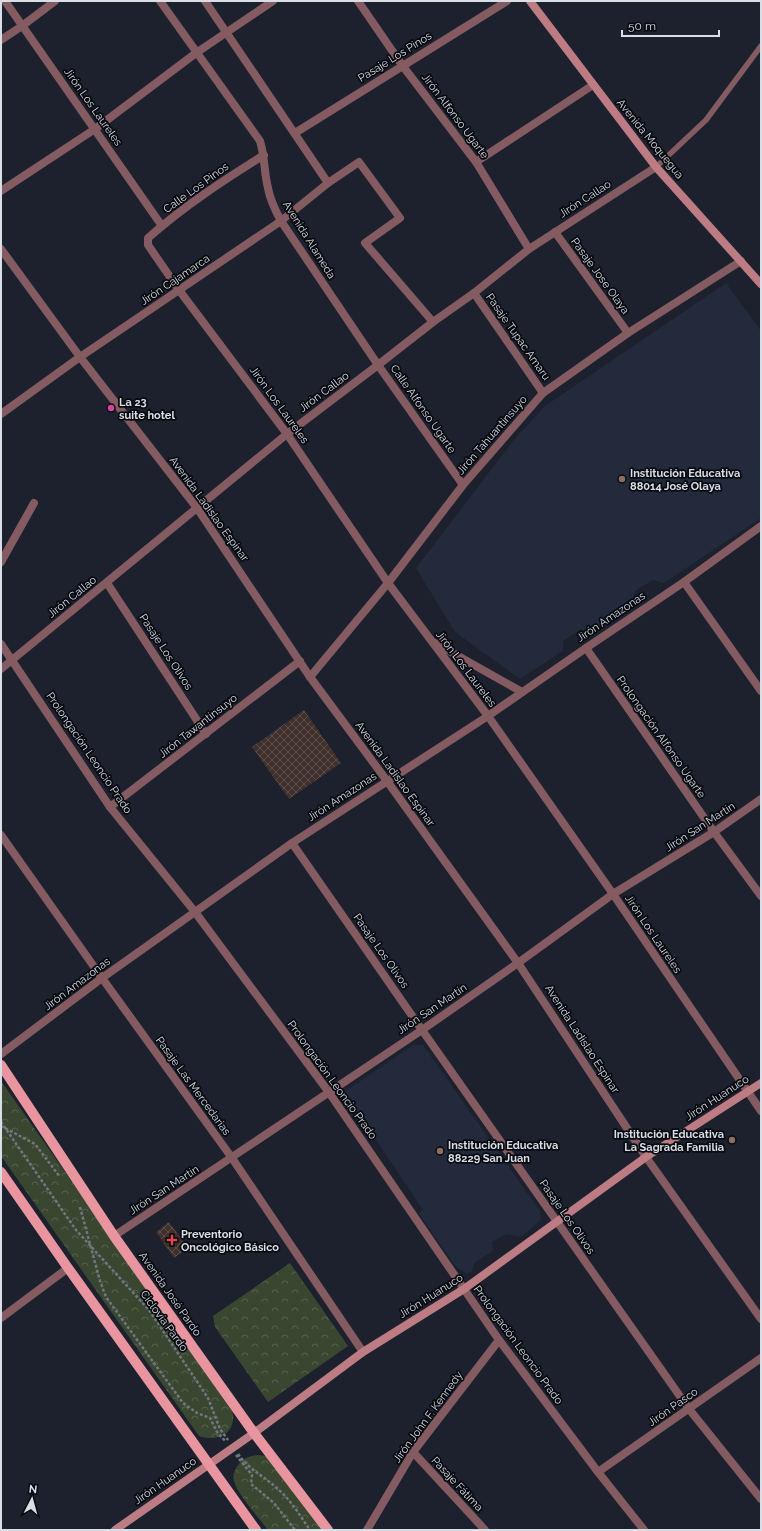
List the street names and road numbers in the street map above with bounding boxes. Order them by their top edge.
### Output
street label: Pasaje Los Pinos [356,29,434,85]
street label: Jirón Los Laureles [61,66,125,148]
street label: Jirón Alfonso Ugarte [419,71,492,162]
street label: Avenida Moquegua [614,96,686,182]
street label: Calle Los Pinos [161,160,231,216]
street label: Jirón Callao [557,177,614,221]
street label: Avenida Alameda [280,199,338,281]
street label: Pasaje Jose Olaya [568,235,632,317]
street label: Jirón Cajamarca [138,252,212,308]
street label: Pasaje Tupac Amaru [483,291,553,383]
street label: Calle Alfonso Ugarte [388,362,459,456]
street label: Jirón Los Laureles [247,364,311,446]
street label: Jirón Callao [296,369,352,415]
street label: Jirón Tahuantinsuyo [454,393,530,477]
street label: Avenida Ladislao Espinar [167,454,251,564]
street label: Jirón Callao [45,573,99,621]
street label: Jirón Amazonas [574,589,648,645]
street label: Pasaje Los Olivos [137,612,195,692]
street label: Jirón Los Laureles [433,628,499,710]
street label: Prolongación Alfonso Ugarte [614,673,709,801]
street label: Prolongación Leoncio Prado [43,690,135,817]
street label: Jirón Tawantinsuyo [156,691,240,761]
street label: Avenida Ladislao Espinar [353,719,437,829]
street label: Jirón Amazonas [305,770,379,824]
street label: Jirón San Martín [663,799,737,855]
street label: Jirón Los Laureles [622,892,684,976]
street label: Pasaje Los Olivos [350,911,412,991]
street label: Jirón Amazonas [41,955,113,1013]
street label: Jirón San Martín [395,981,469,1037]
street label: Avenida Ladislao Espinar [542,982,622,1096]
street label: Prolongación Leoncio Prado [285,1018,380,1142]
street label: Pasaje Las Mercedarias [153,1034,233,1138]
street label: Jirón Huanuco [683,1072,752,1123]
street label: Jirón San Martín [127,1162,201,1218]
street label: Pasaje Los Olivos [536,1177,598,1257]
street label: Avenida José Pardo [136,1249,204,1339]
street label: Jirón Huanuco [396,1271,466,1321]
street label: Prolongación Leoncio Prado [471,1283,566,1407]
street label: Ciclovía Pardo [138,1288,191,1354]
street label: Jirón John F. Kennedy [390,1369,466,1465]
street label: Jirón Pasco [646,1385,701,1429]
street label: Jirón Huanuco [131,1454,199,1507]
street label: Pasaje Fátima [428,1454,486,1514]

